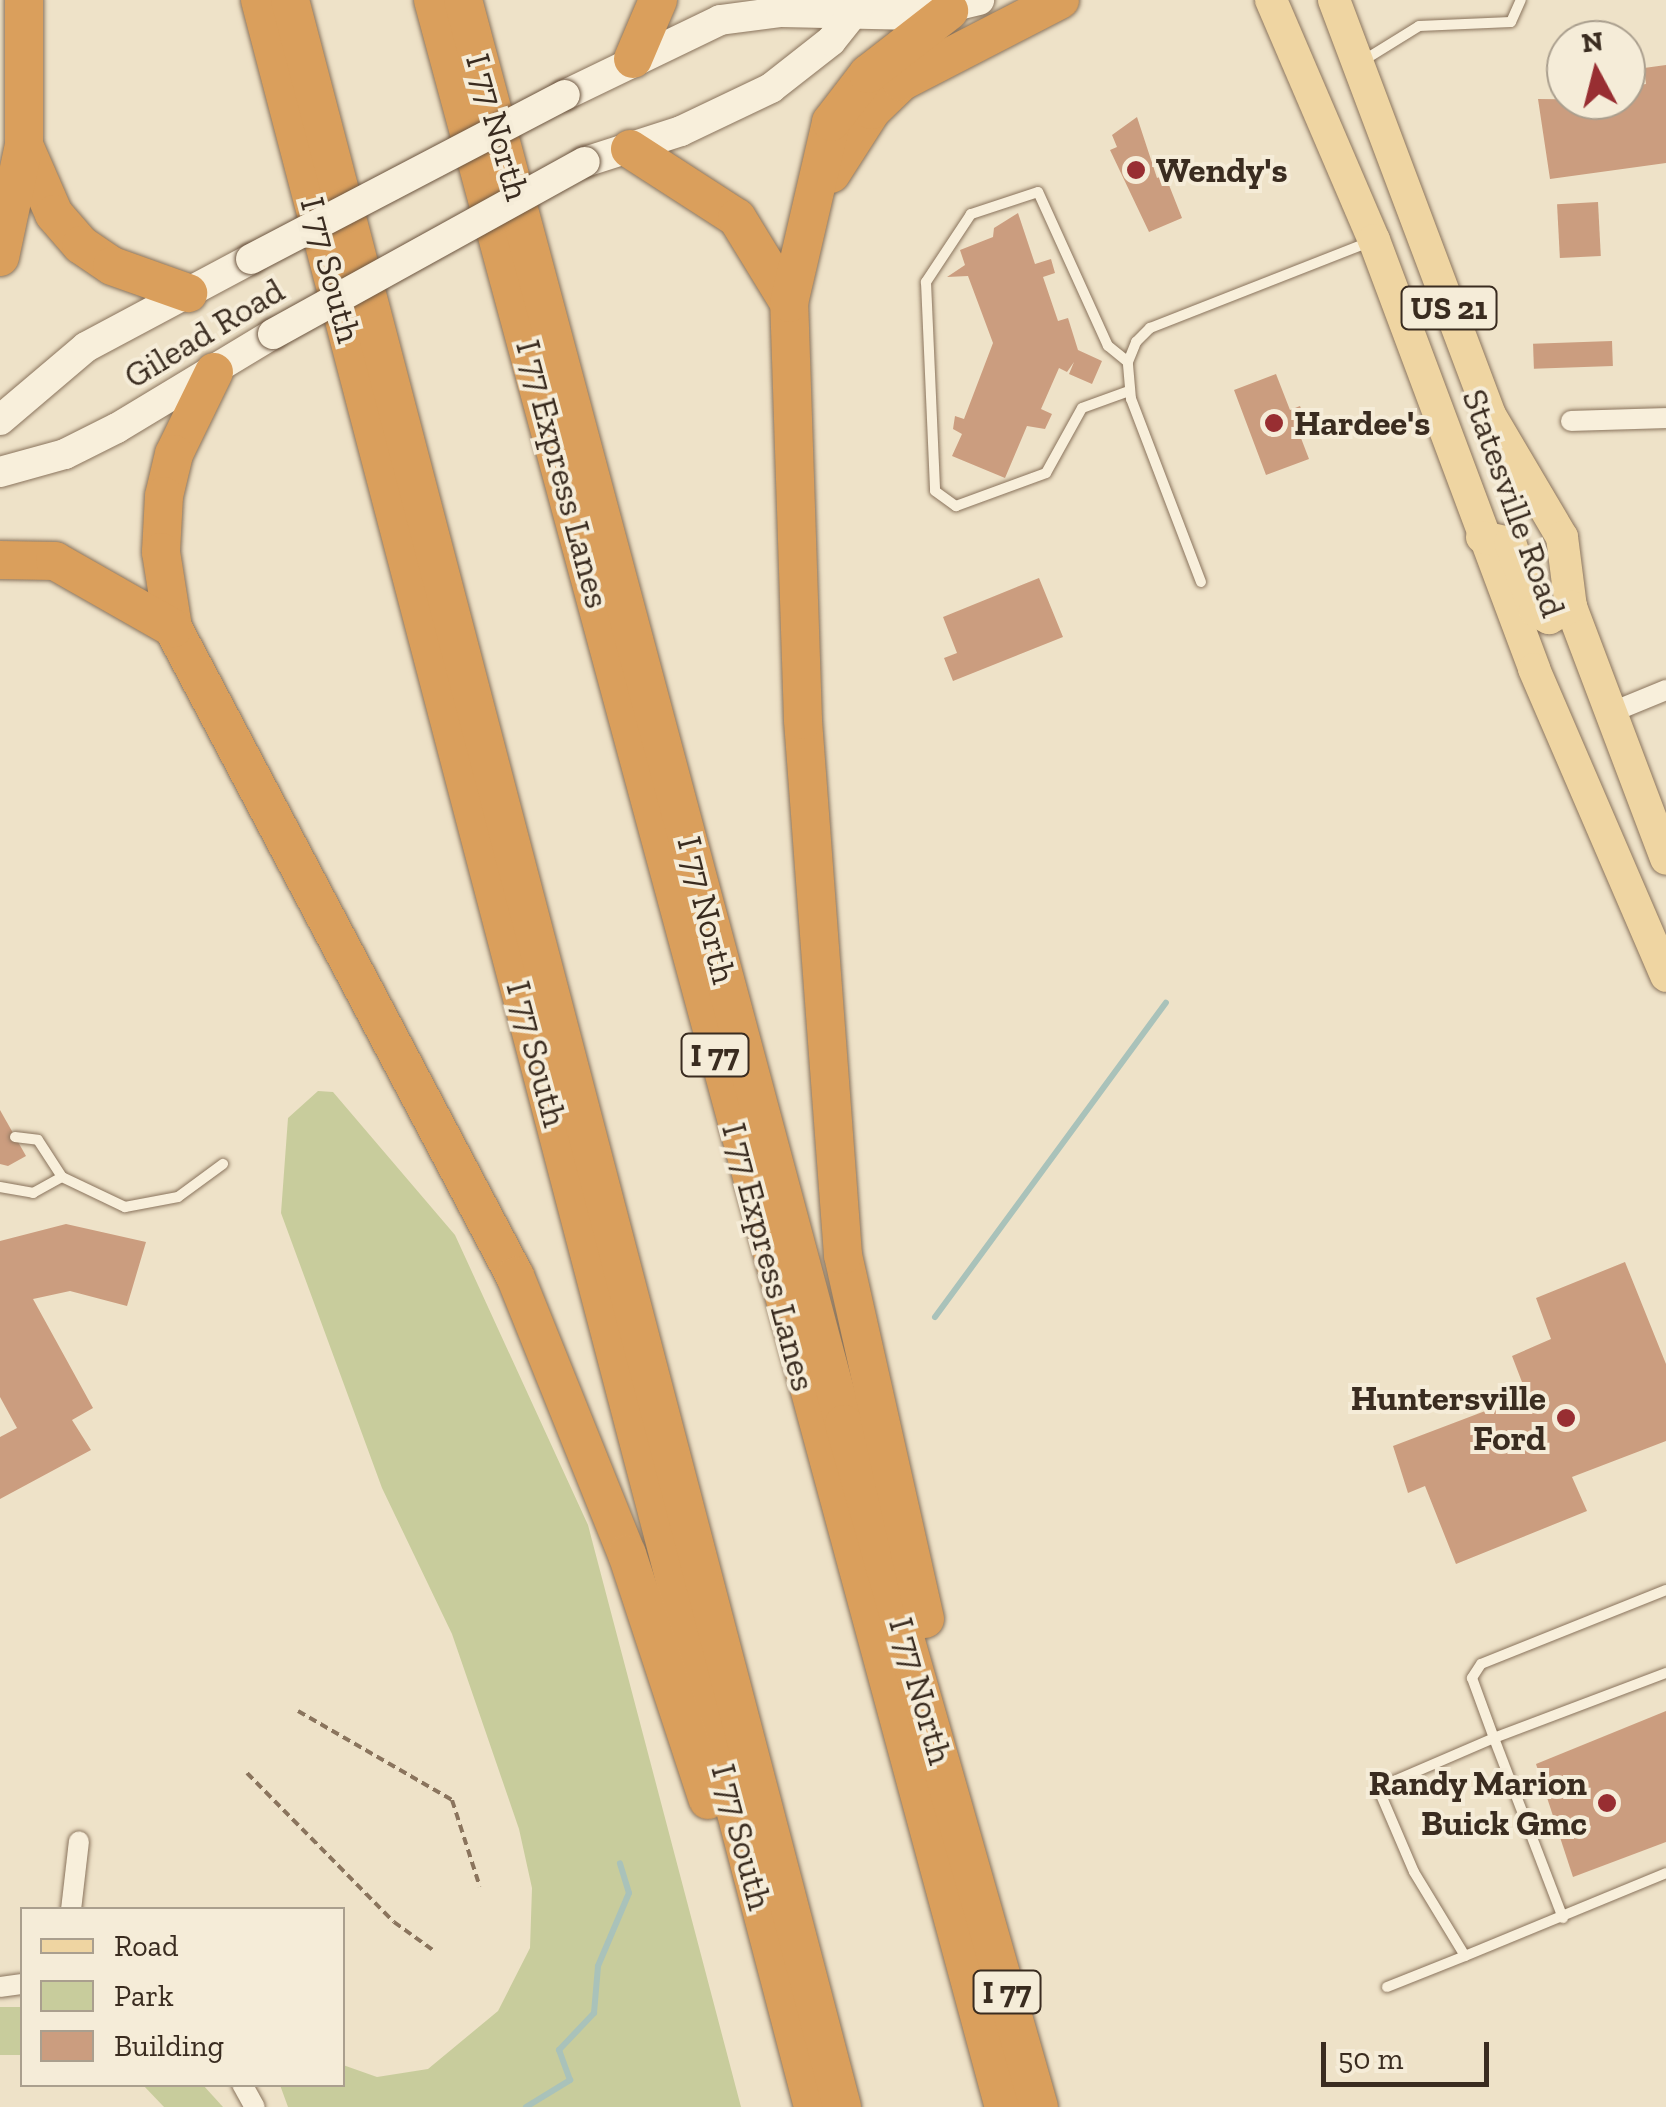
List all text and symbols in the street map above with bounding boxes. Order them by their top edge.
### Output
north arrow [1546,20,1646,120]
text: N [1580,24,1605,59]
street label: I 77 North [457,49,539,205]
place label: Wendy's [1156,149,1288,191]
marker: Wendy's [1125,159,1147,181]
street label: I 77 South [291,193,371,347]
street label: Gilead Road [116,269,292,397]
road number: US 21 [1399,281,1499,335]
street label: I 77 Express Lanes [507,335,619,613]
street label: Statesville Road [1453,383,1575,623]
place label: Hardee's [1294,402,1430,444]
marker: Hardee's [1263,412,1285,434]
street label: I 77 North [668,832,746,988]
street label: I 77 South [497,977,577,1131]
road number: I 77 [680,1028,750,1082]
street label: I 77 Express Lanes [713,1118,825,1396]
place label: Huntersville Ford [1351,1377,1546,1459]
marker: Huntersville Ford [1555,1407,1577,1429]
street label: I 77 North [880,1613,962,1769]
street label: I 77 South [702,1760,782,1914]
place label: Randy Marion Buick Gmc [1368,1762,1587,1844]
marker: Randy Marion Buick Gmc [1596,1792,1618,1814]
legend [20,1907,345,2087]
text: Road [114,1928,179,1964]
road number: I 77 [972,1965,1042,2019]
text: Park [114,1978,174,2014]
scale bar [1326,2022,1494,2084]
text: Building [114,2028,224,2064]
text: 50 m [1338,2041,1403,2077]

